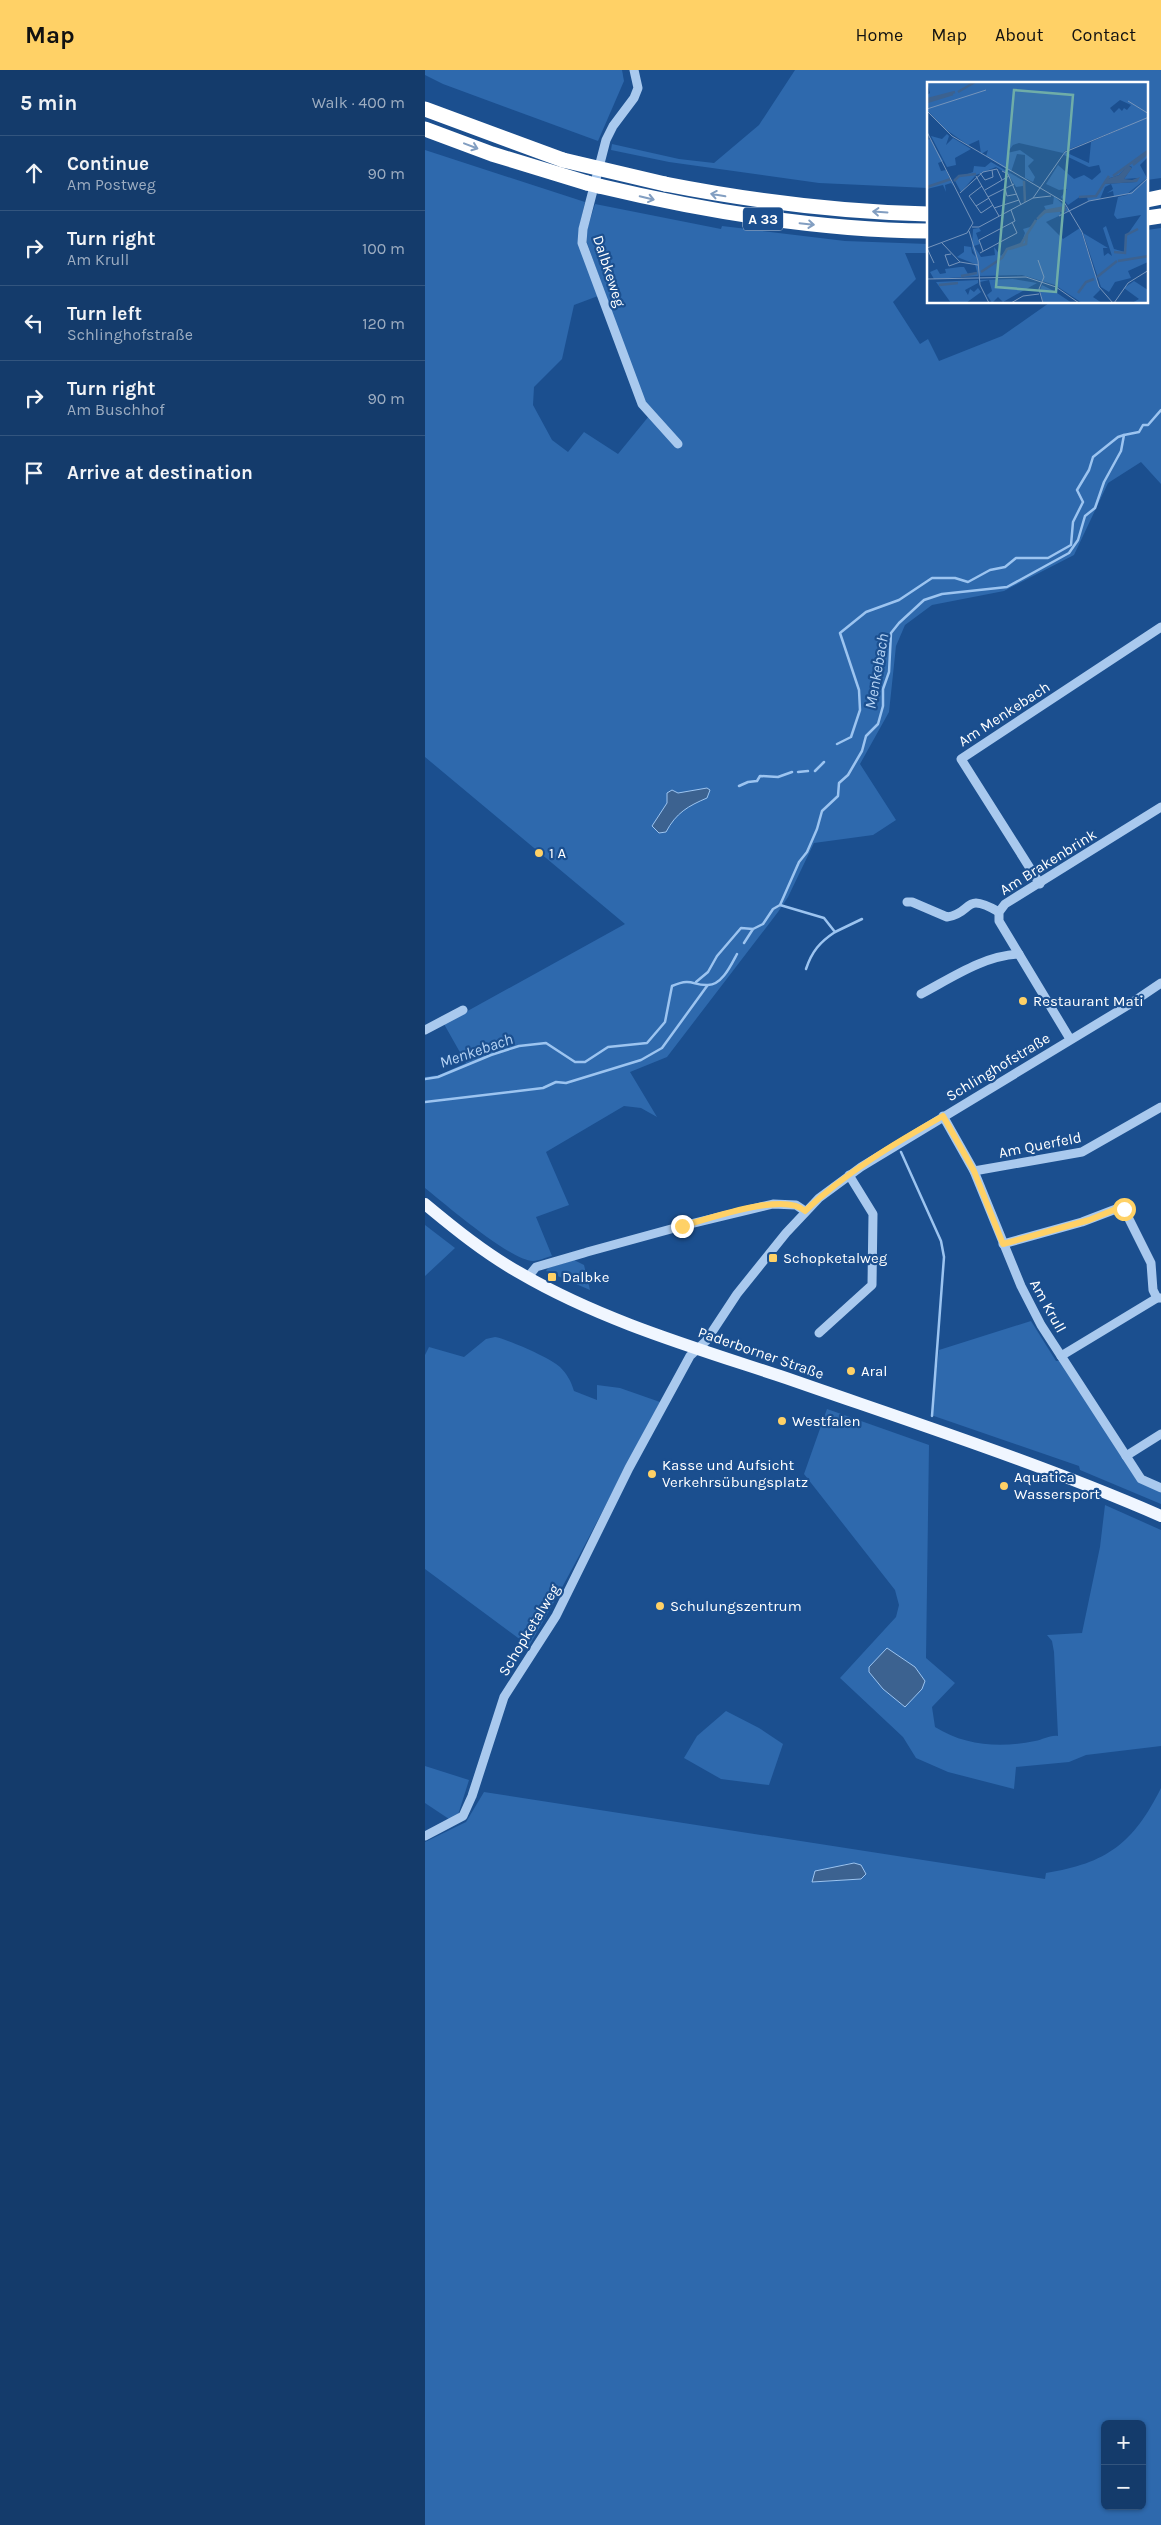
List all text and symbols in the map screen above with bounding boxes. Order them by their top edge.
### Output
text: Map [25,21,75,49]
text: Home [855,24,903,46]
text: Map [931,24,967,46]
text: About [995,24,1044,46]
text: Contact [1072,24,1136,46]
inset map [927,82,1149,304]
text: 5 min [20,91,77,115]
text: Walk · 400 m [312,93,405,112]
one-way arrow [462,142,478,151]
text: Continue [67,153,149,175]
icon: ahead [20,159,48,187]
text: 90 m [367,164,405,183]
text: Am Postweg [67,175,156,194]
one-way arrow [711,189,727,199]
one-way arrow [638,194,654,203]
road number: A 33 [743,208,783,230]
one-way arrow [872,208,888,217]
one-way arrow [799,220,815,229]
text: Turn right [67,228,156,250]
street label: Dalbkeweg [589,233,629,310]
icon: right [20,234,48,262]
text: 100 m [362,239,405,258]
text: Am Krull [67,250,129,269]
text: Turn left [67,303,142,325]
icon: left [20,309,48,337]
text: 120 m [362,314,405,333]
text: Schlinghofstraße [67,325,193,344]
text: Turn right [67,378,156,400]
icon: right [20,384,48,412]
text: 90 m [367,389,405,408]
text: Am Buschhof [67,400,165,419]
icon: arrive [20,459,48,487]
text: Arrive at destination [67,462,253,484]
water label: Menkebach [861,632,892,710]
street label: Am Menkebach [955,678,1053,750]
street label: Am Brakenbrink [996,825,1100,899]
place label: 1 A [549,844,567,862]
marker: 1 A [533,847,545,859]
place label: Restaurant Mati [1033,992,1144,1010]
marker: Restaurant Mati [1017,995,1029,1007]
water label: Menkebach [437,1029,515,1072]
street label: Schlinghofstraße [943,1029,1053,1105]
street label: Am Querfeld [997,1128,1083,1162]
route start [1113,1198,1136,1221]
route end [671,1215,694,1238]
place label: Schopketalweg [783,1249,888,1267]
marker: Schopketalweg [767,1252,779,1264]
place label: Dalbke [562,1268,609,1286]
marker: Dalbke [546,1271,558,1283]
street label: Am Krull [1026,1276,1070,1336]
street label: Paderborner Straße [696,1323,826,1383]
place label: Aral [861,1362,888,1380]
marker: Aral [845,1365,857,1377]
place label: Westfalen [792,1412,861,1430]
marker: Westfalen [776,1415,788,1427]
place label: Kasse und Aufsicht Verkehrsübungsplatz [662,1456,808,1491]
marker: Kasse und Aufsicht Verkehrsübungsplatz [646,1468,658,1480]
place label: Aquatica Wassersport [1014,1468,1100,1503]
marker: Aquatica Wassersport [998,1480,1010,1492]
street label: Schopketalweg [494,1580,564,1679]
place label: Schulungszentrum [670,1597,802,1615]
marker: Schulungszentrum [654,1600,666,1612]
map controls [1101,2420,1146,2510]
button: + [1101,2420,1146,2465]
button: − [1101,2465,1146,2510]

